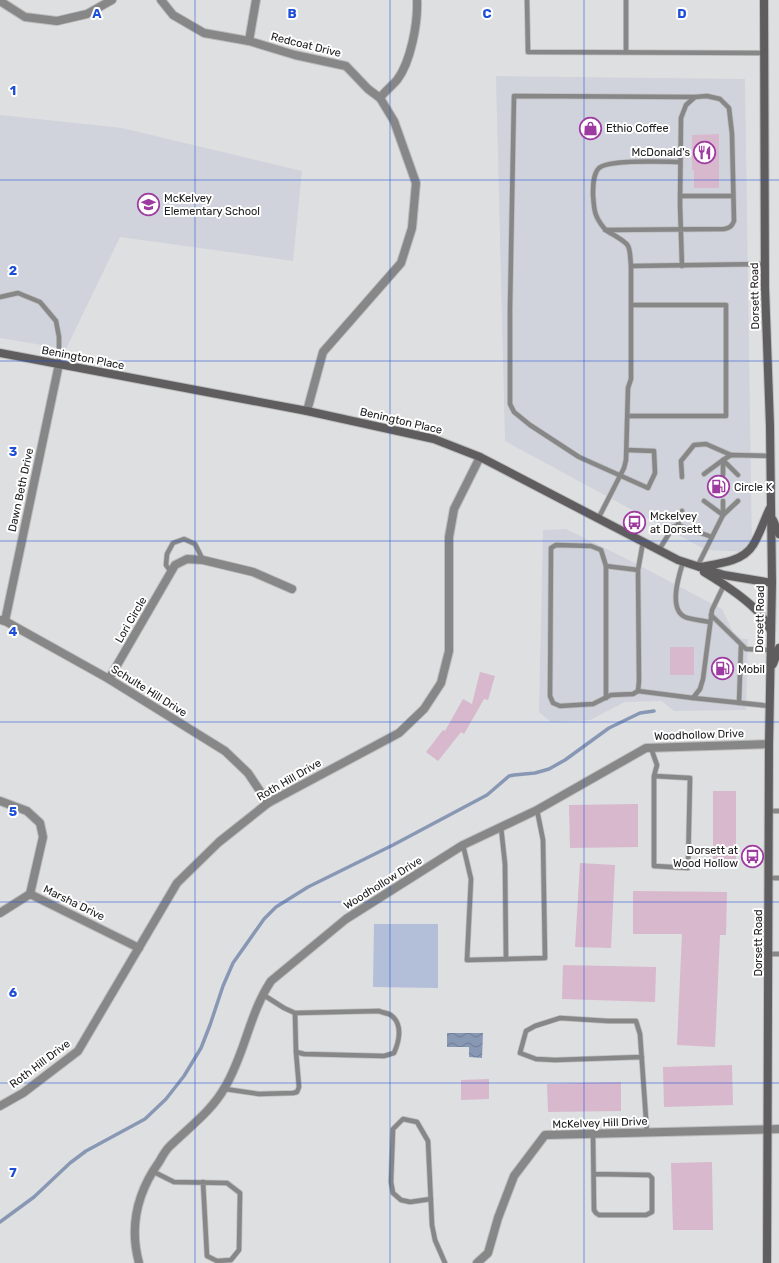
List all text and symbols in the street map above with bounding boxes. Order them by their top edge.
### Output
text: A [92,6,102,21]
text: B [287,6,297,21]
text: C [482,6,492,21]
text: D [677,6,687,21]
street label: Redcoat Drive [270,30,342,60]
text: 1 [10,83,16,98]
shop icon: Ethio Coffee [578,115,604,141]
place label: Ethio Coffee [606,122,669,135]
restaurant icon: McDonald's [692,139,718,165]
place label: McDonald's [632,146,690,159]
school or university icon: McKelvey Elementary School [136,191,162,217]
place label: McKelvey Elementary School [164,192,260,218]
street label: Dorsett Road [748,262,762,330]
text: 2 [9,263,17,278]
street label: Benington Place [40,344,126,372]
street label: Benington Place [359,405,443,437]
text: 3 [9,444,18,459]
street label: Dawn Beth Drive [6,447,36,533]
fuel station icon: Circle K [705,474,731,500]
place label: Circle K [734,481,773,494]
bus stop icon: Mckelvey at Dorsett [621,509,647,535]
place label: Mckelvey at Dorsett [650,510,702,536]
street label: Dorsett Road [753,585,767,653]
street label: Lori Circle [113,595,149,645]
text: 4 [9,624,18,639]
fuel station icon: Mobil [709,656,735,682]
street label: Schulte Hill Drive [109,662,189,720]
place label: Mobil [738,663,765,676]
street label: Woodhollow Drive [654,727,744,743]
street label: Roth Hill Drive [255,756,323,804]
text: 5 [9,804,17,819]
bus stop icon: Dorsett at Wood Hollow [740,843,766,869]
place label: Dorsett at Wood Hollow [673,844,739,870]
street label: Woodhollow Drive [341,854,425,912]
street label: Marsha Drive [41,883,107,923]
street label: Dorsett Road [752,909,765,977]
text: 6 [9,985,18,1000]
street label: Roth Hill Drive [7,1037,73,1091]
street label: McKelvey Hill Drive [552,1115,648,1131]
text: 7 [9,1165,17,1180]

